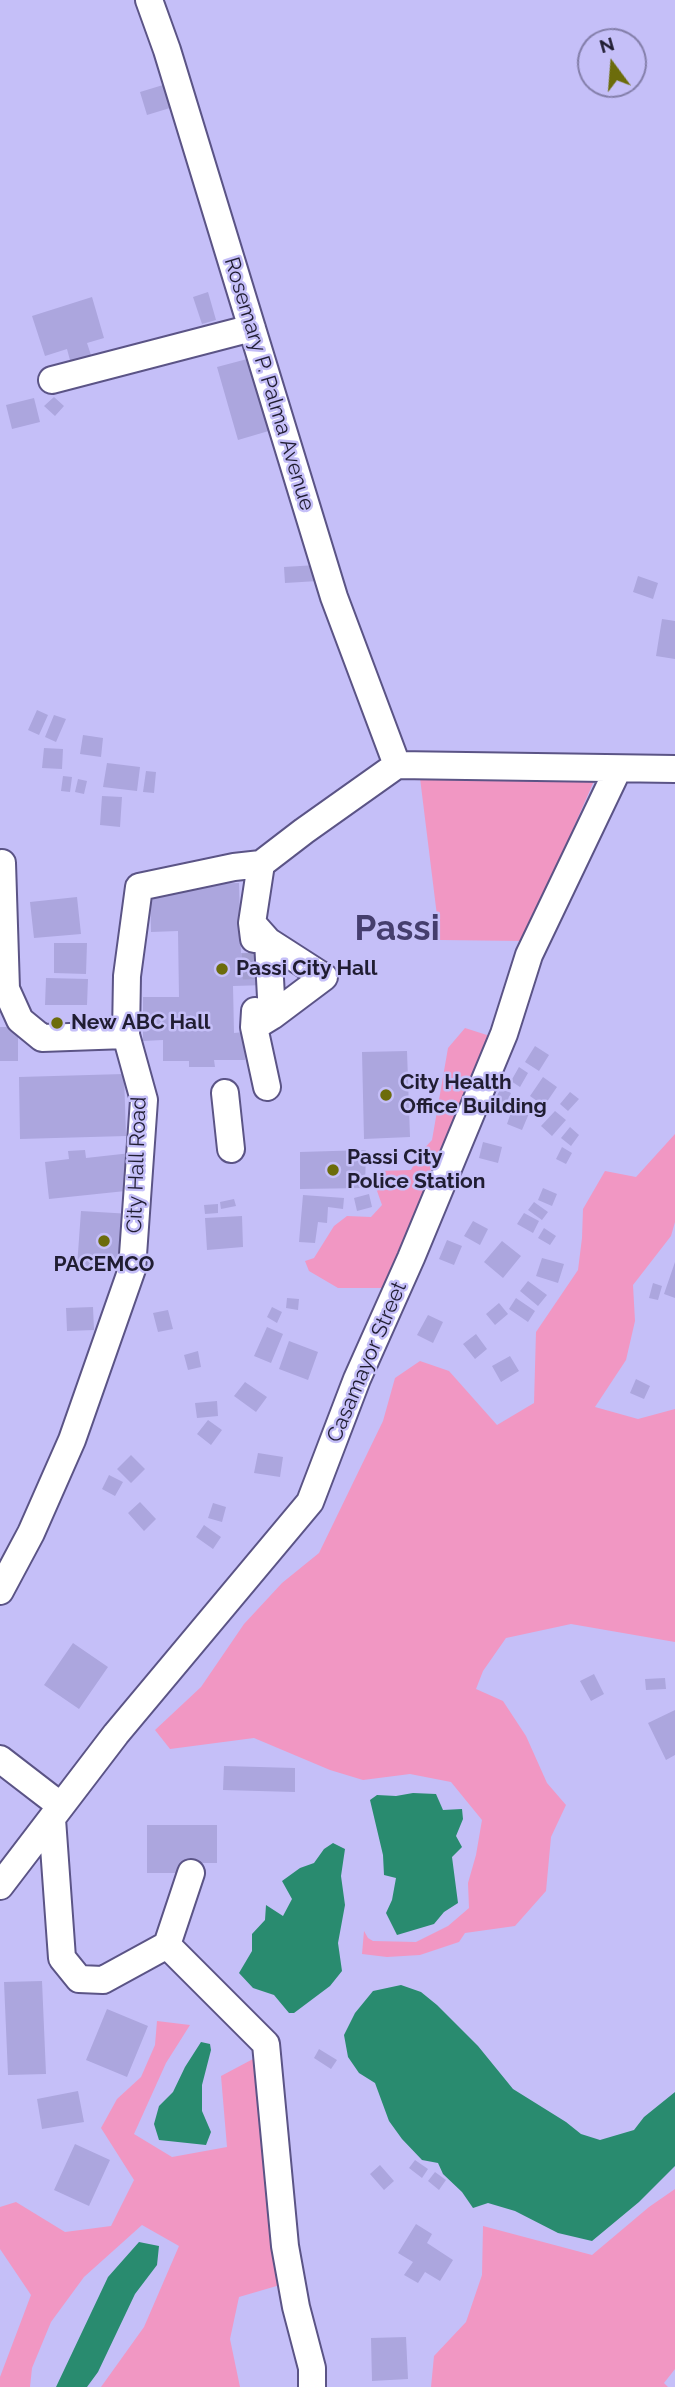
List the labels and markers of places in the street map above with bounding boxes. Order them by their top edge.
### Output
place label: Passi City Hall [236,956,377,982]
marker: Passi City Hall [214,961,230,977]
place label: New ABC Hall [71,1010,210,1036]
marker: New ABC Hall [49,1015,65,1031]
place label: City Health Office Building [400,1070,547,1120]
marker: City Health Office Building [378,1087,394,1103]
place label: Passi City Police Station [347,1145,485,1195]
marker: Passi City Police Station [325,1162,341,1178]
marker: PACEMCO [96,1233,112,1249]
place label: PACEMCO [54,1252,154,1278]

